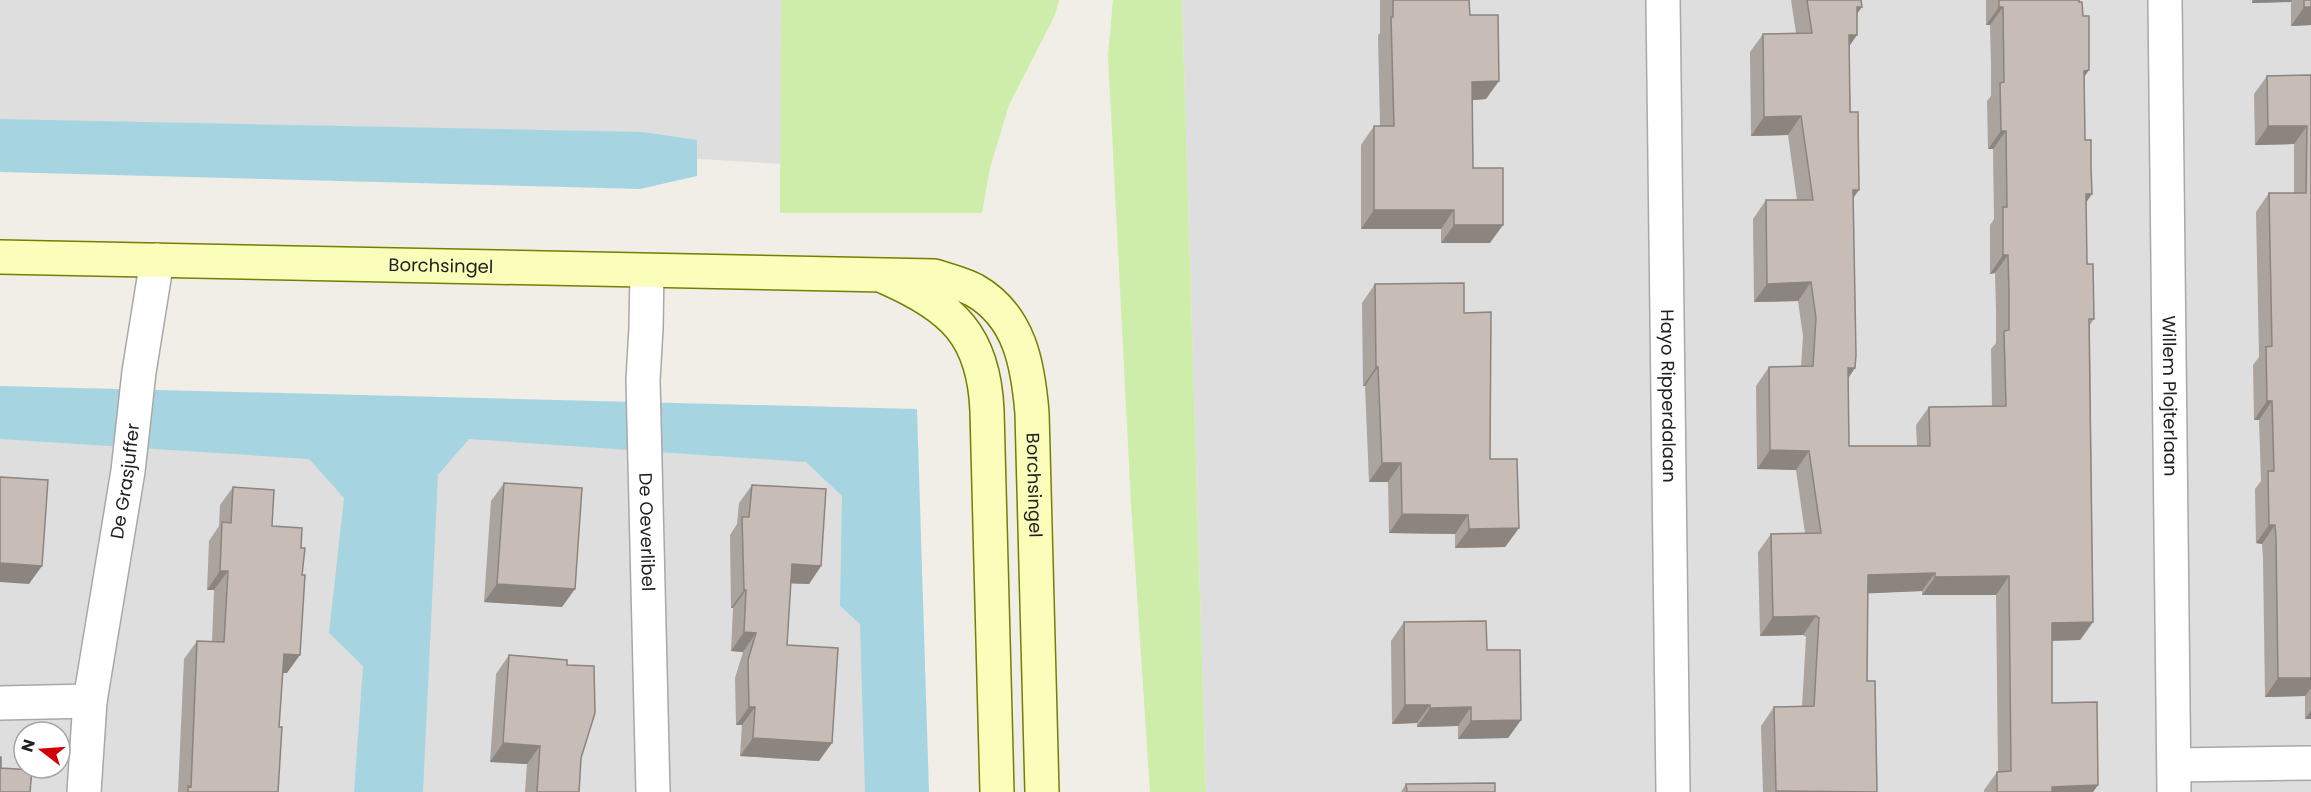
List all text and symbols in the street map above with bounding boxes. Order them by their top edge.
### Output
street label: Borchsingel [388,252,494,279]
street label: Hayo Ripperdalaan [1655,309,1682,483]
street label: Willem Plojterlaan [2157,315,2183,477]
street label: De Grasjuffer [104,421,145,541]
street label: Borchsingel [1021,432,1048,538]
street label: De Oeverlibel [633,472,661,591]
north arrow [12,720,72,780]
text: N [15,737,41,755]

